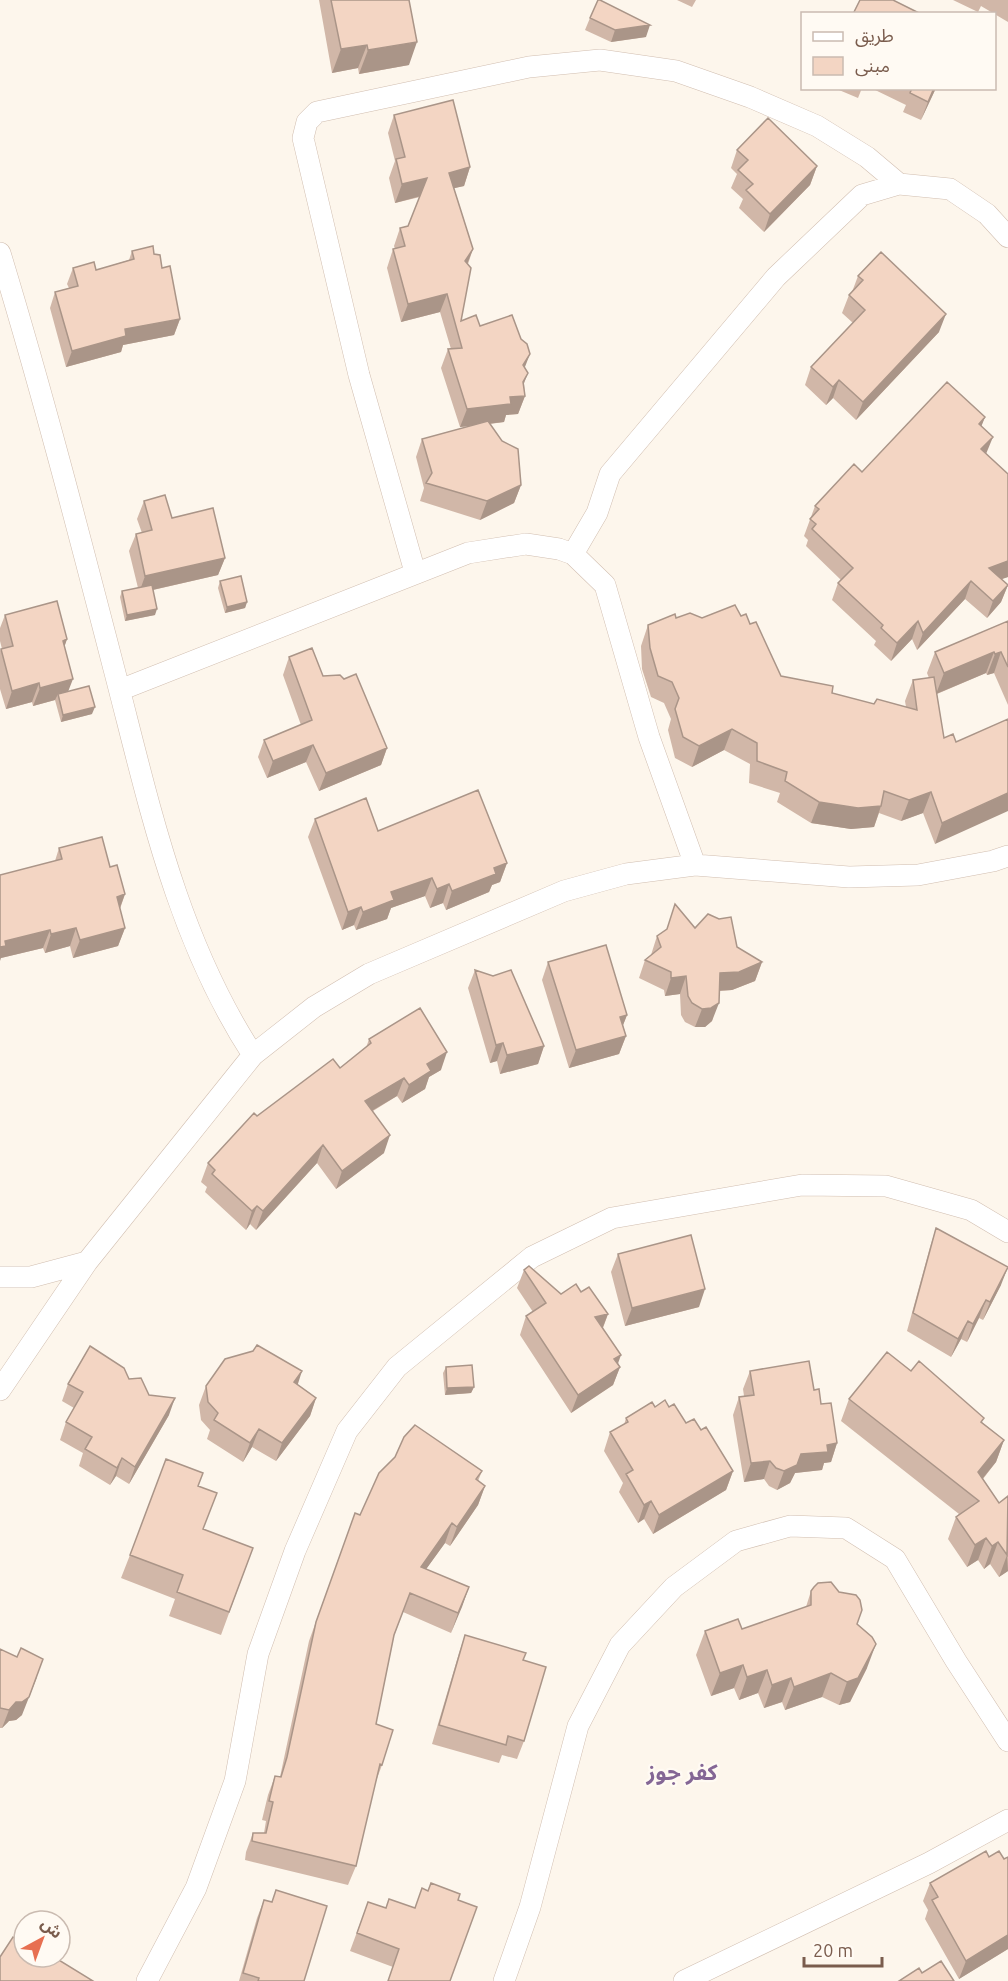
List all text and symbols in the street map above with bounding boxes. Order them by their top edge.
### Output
legend [801,12,996,90]
text: طريق [855,25,894,47]
text: مبنى [855,55,890,77]
district label: كفر جوز [645,1759,719,1786]
north arrow [12,1909,72,1969]
text: ش [37,1914,66,1942]
scale bar [804,1930,882,1968]
text: 20 m [813,1940,853,1960]

